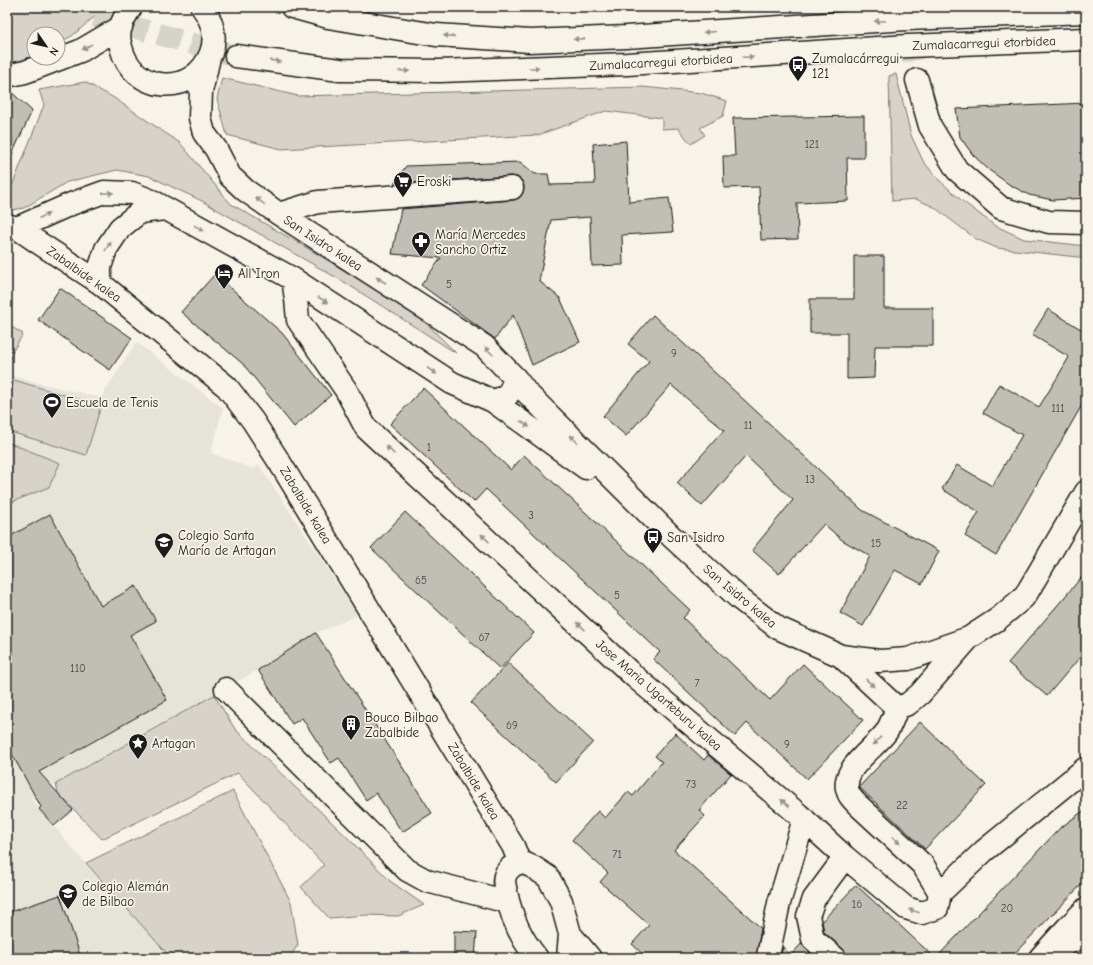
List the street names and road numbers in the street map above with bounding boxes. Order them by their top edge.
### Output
street label: Zumalacarregui etorbidea [912,33,1056,53]
street label: Zumalacarregui etorbidea [589,51,733,73]
street label: San Isidro kalea [281,212,365,274]
street label: Zabalbide kalea [44,243,124,305]
street label: Zabalbide kalea [277,464,335,546]
street label: San Isidro kalea [700,561,780,631]
street label: Jose Maria Ugarteburu kalea [593,636,725,754]
street label: Zabalbide kalea [445,740,503,822]

